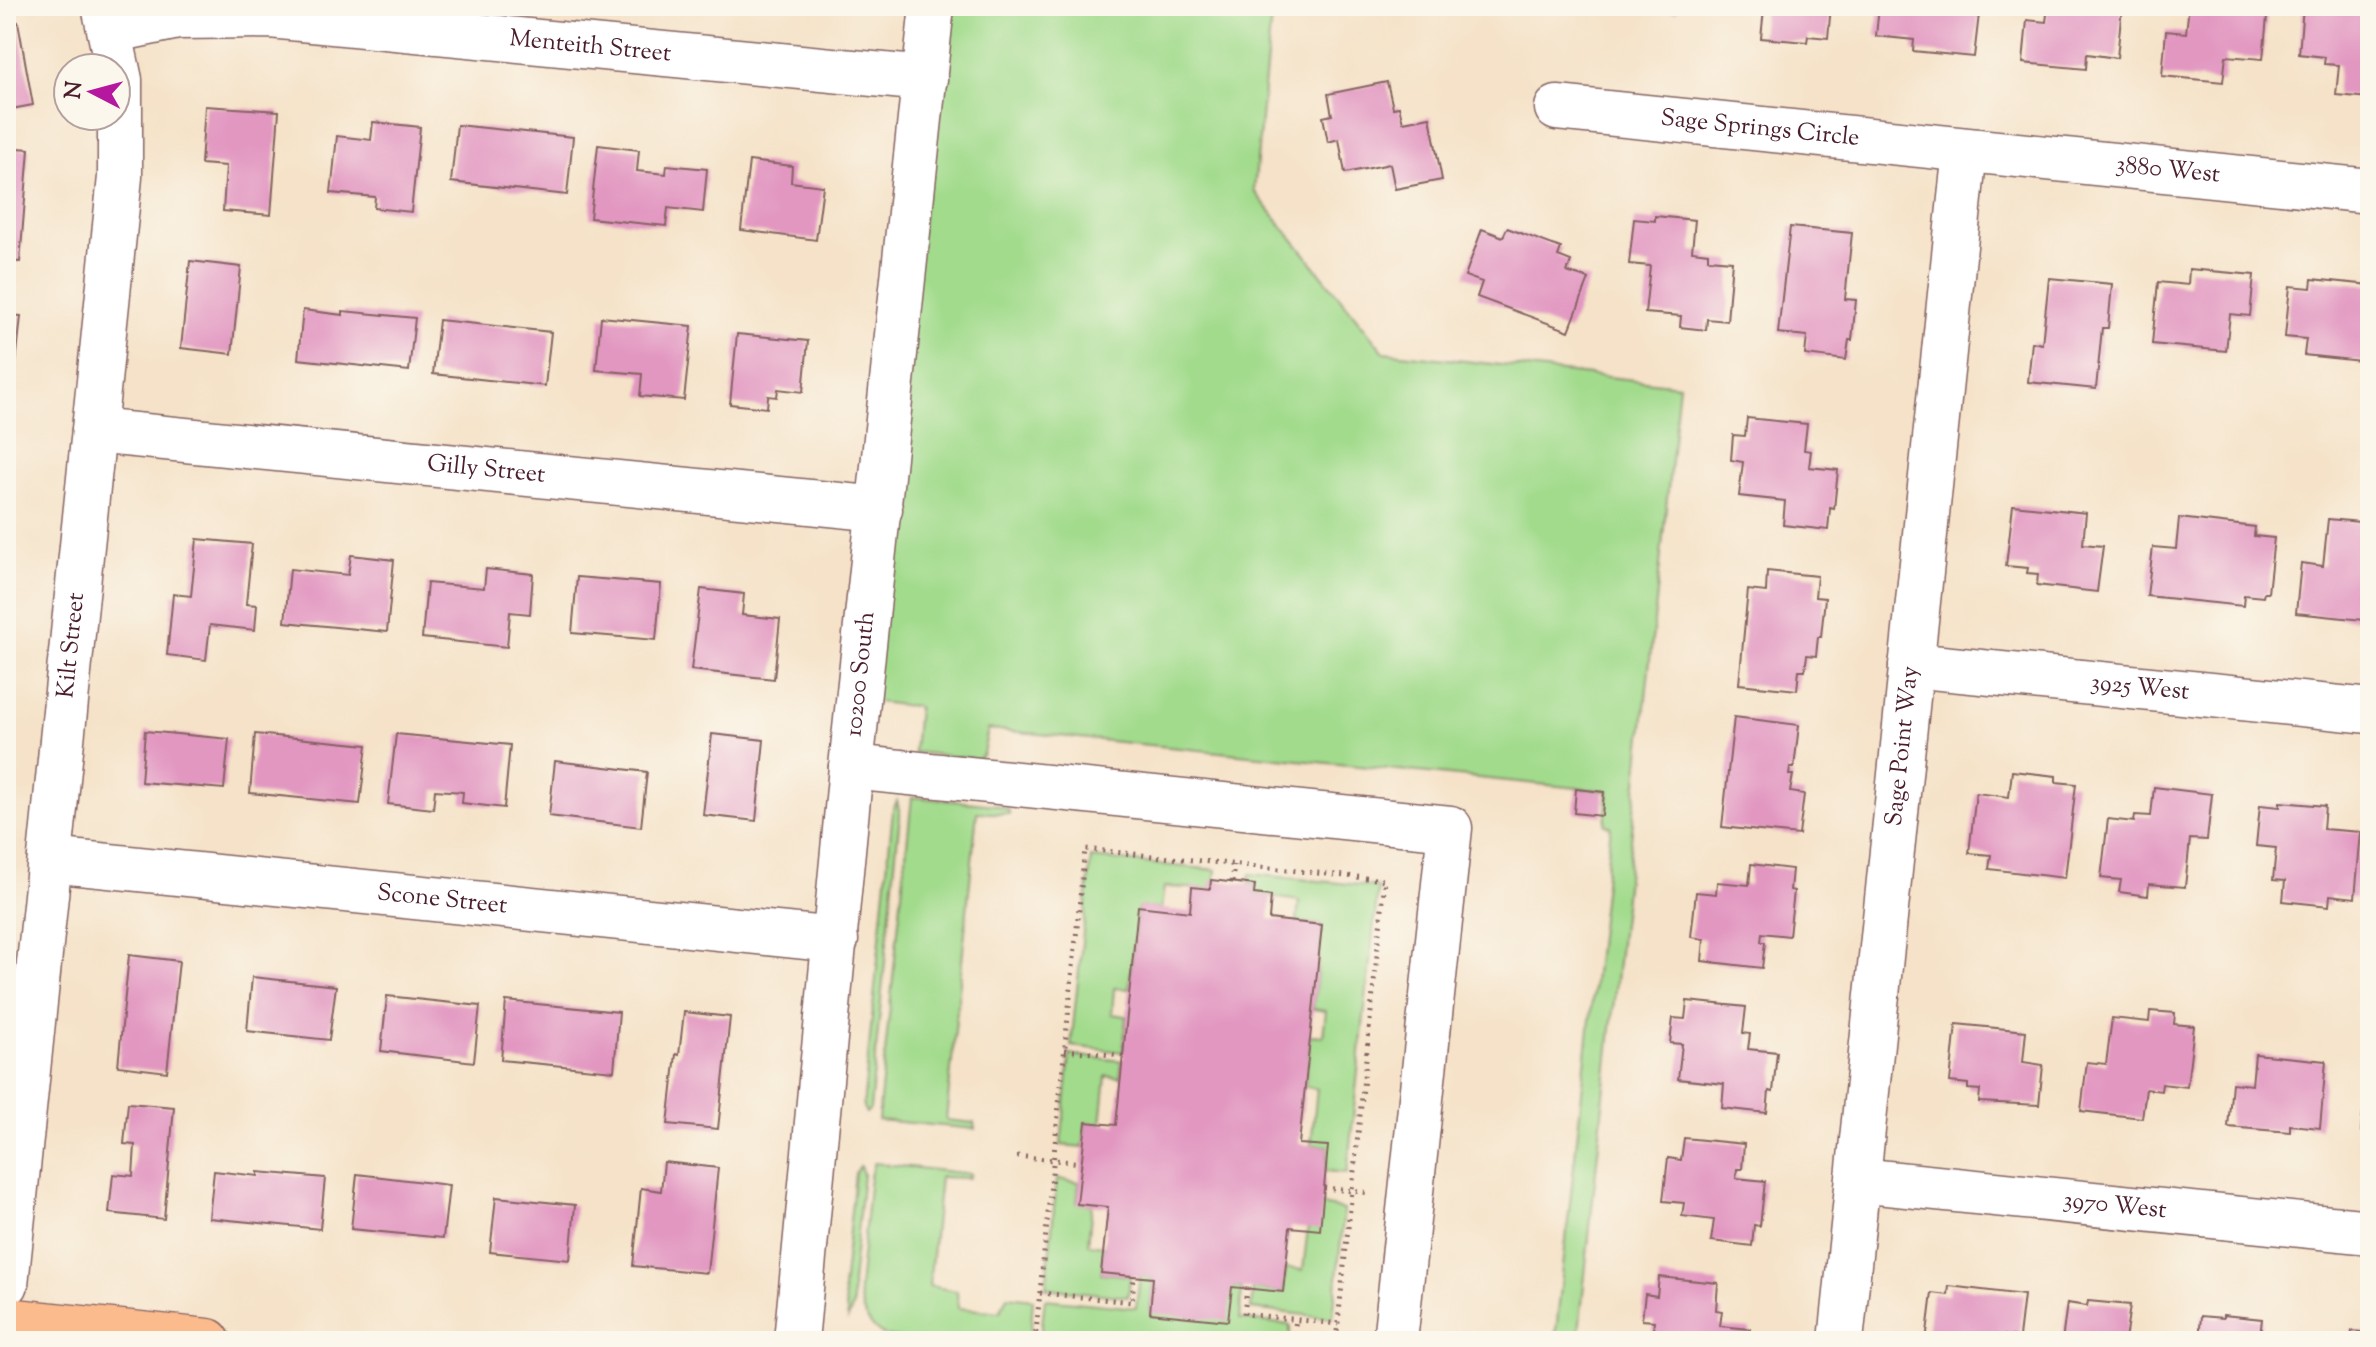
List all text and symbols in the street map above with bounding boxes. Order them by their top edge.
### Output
street label: Menteith Street [508,22,673,71]
north arrow [52,52,132,132]
text: N [58,79,92,101]
street label: Sage Springs Circle [1659,102,1861,156]
street label: 3880 West [2114,148,2222,193]
street label: Gilly Street [425,447,547,493]
street label: Kilt Street [49,591,94,700]
street label: 10200 South [837,610,884,738]
street label: Sage Point Way [1878,665,1928,828]
street label: 3925 West [2089,666,2191,710]
street label: Scone Street [375,876,509,923]
street label: 3970 West [2061,1184,2168,1228]

